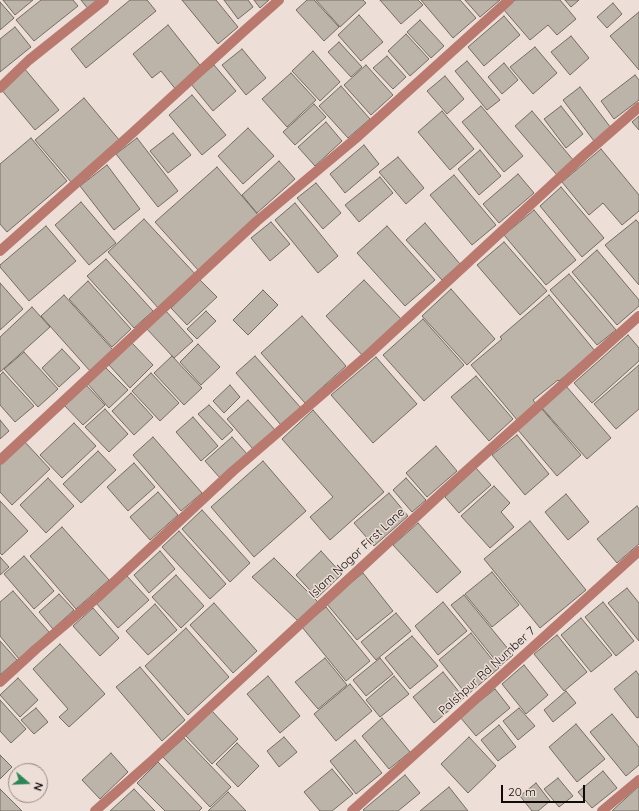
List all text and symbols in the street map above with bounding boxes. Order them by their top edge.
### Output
street label: Islam Nogor First Lane [306,505,408,601]
street label: Palshpur Rd Number 7 [436,624,538,718]
north arrow [8,763,48,803]
scale bar [503,777,587,803]
text: N [30,780,46,793]
text: 20 m [508,784,536,799]

